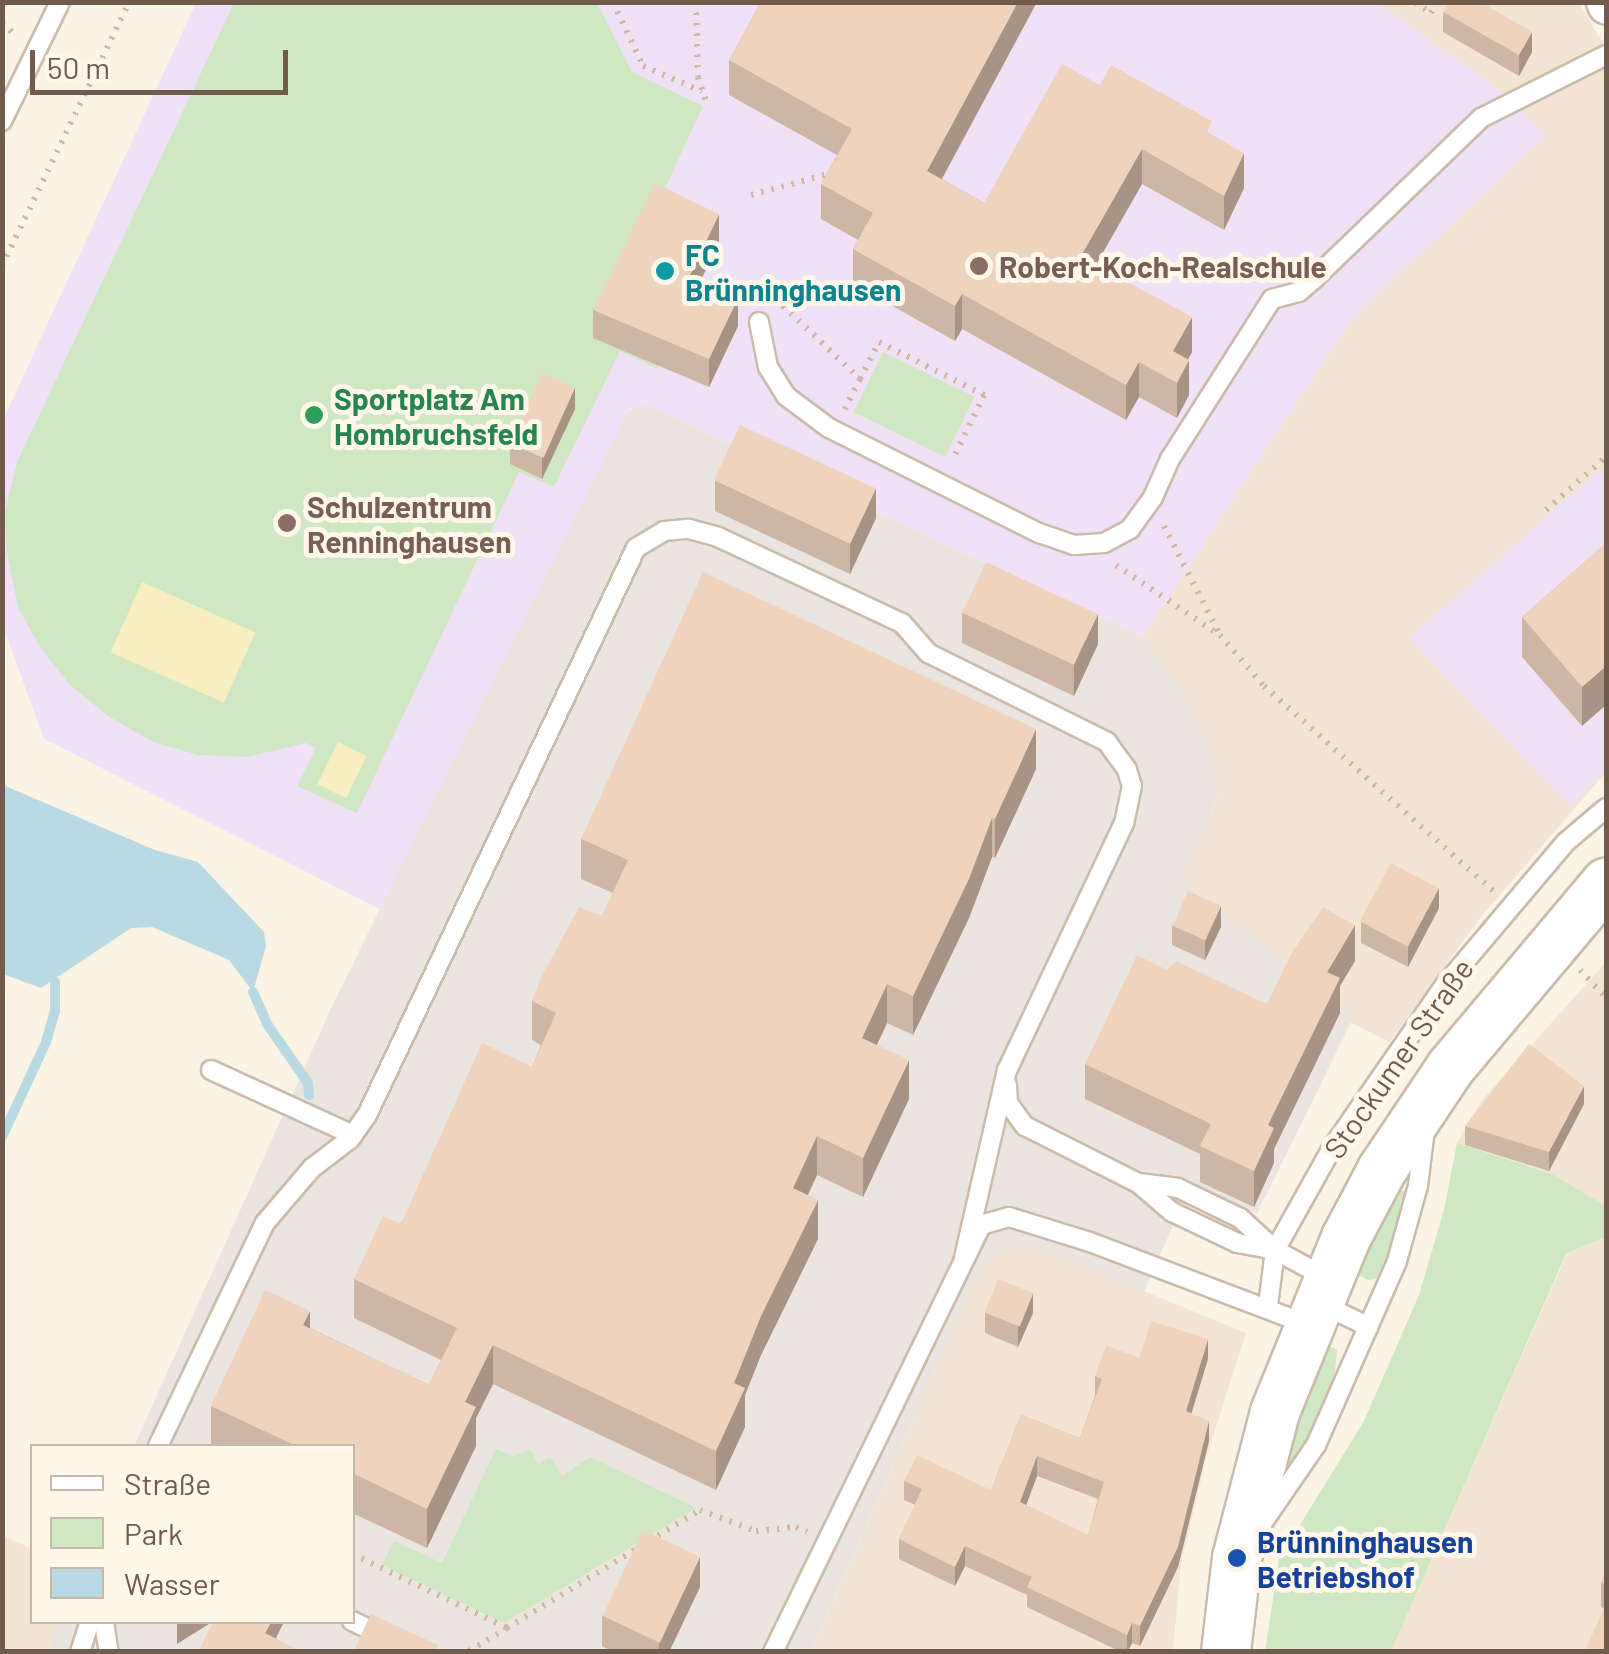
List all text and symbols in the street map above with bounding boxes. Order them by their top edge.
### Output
scale bar [35,30,292,92]
text: 50 m [47,49,110,85]
place label: FC Brünninghausen [685,236,902,306]
place label: Robert-Koch-Realschule [999,248,1327,284]
marker: Robert-Koch-Realschule [968,255,990,277]
marker: FC Brünninghausen [654,260,676,282]
place label: Sportplatz Am Hombruchsfeld [334,380,538,450]
marker: Sportplatz Am Hombruchsfeld [303,404,325,426]
place label: Schulzentrum Renninghausen [307,488,512,558]
marker: Schulzentrum Renninghausen [276,512,298,534]
street label: Stockumer Straße [1316,951,1480,1165]
legend [30,1444,355,1624]
text: Straße [124,1465,211,1501]
text: Park [124,1515,183,1551]
place label: Brünninghausen Betriebshof [1257,1523,1474,1594]
marker: Brünninghausen Betriebshof [1226,1547,1248,1569]
text: Wasser [124,1565,220,1601]

